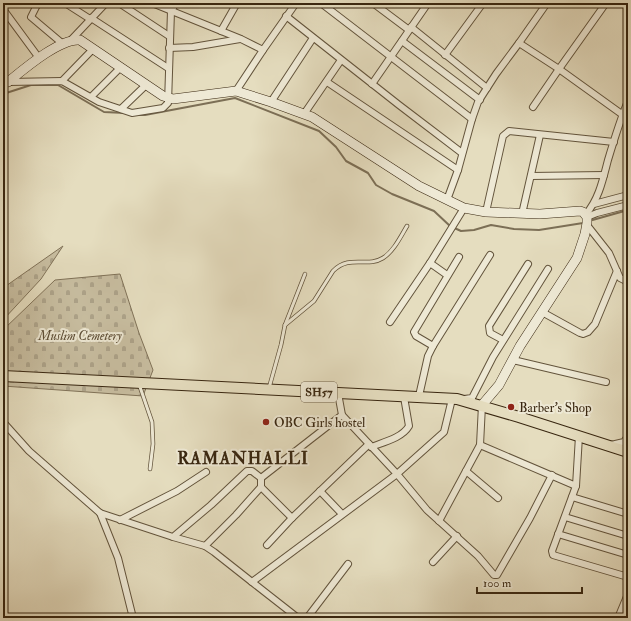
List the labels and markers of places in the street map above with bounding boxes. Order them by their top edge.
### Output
place label: Barber's Shop [519,400,592,417]
marker: Barber's Shop [506,402,516,412]
place label: OBC Girls hostel [274,415,366,431]
marker: OBC Girls hostel [261,417,271,427]

